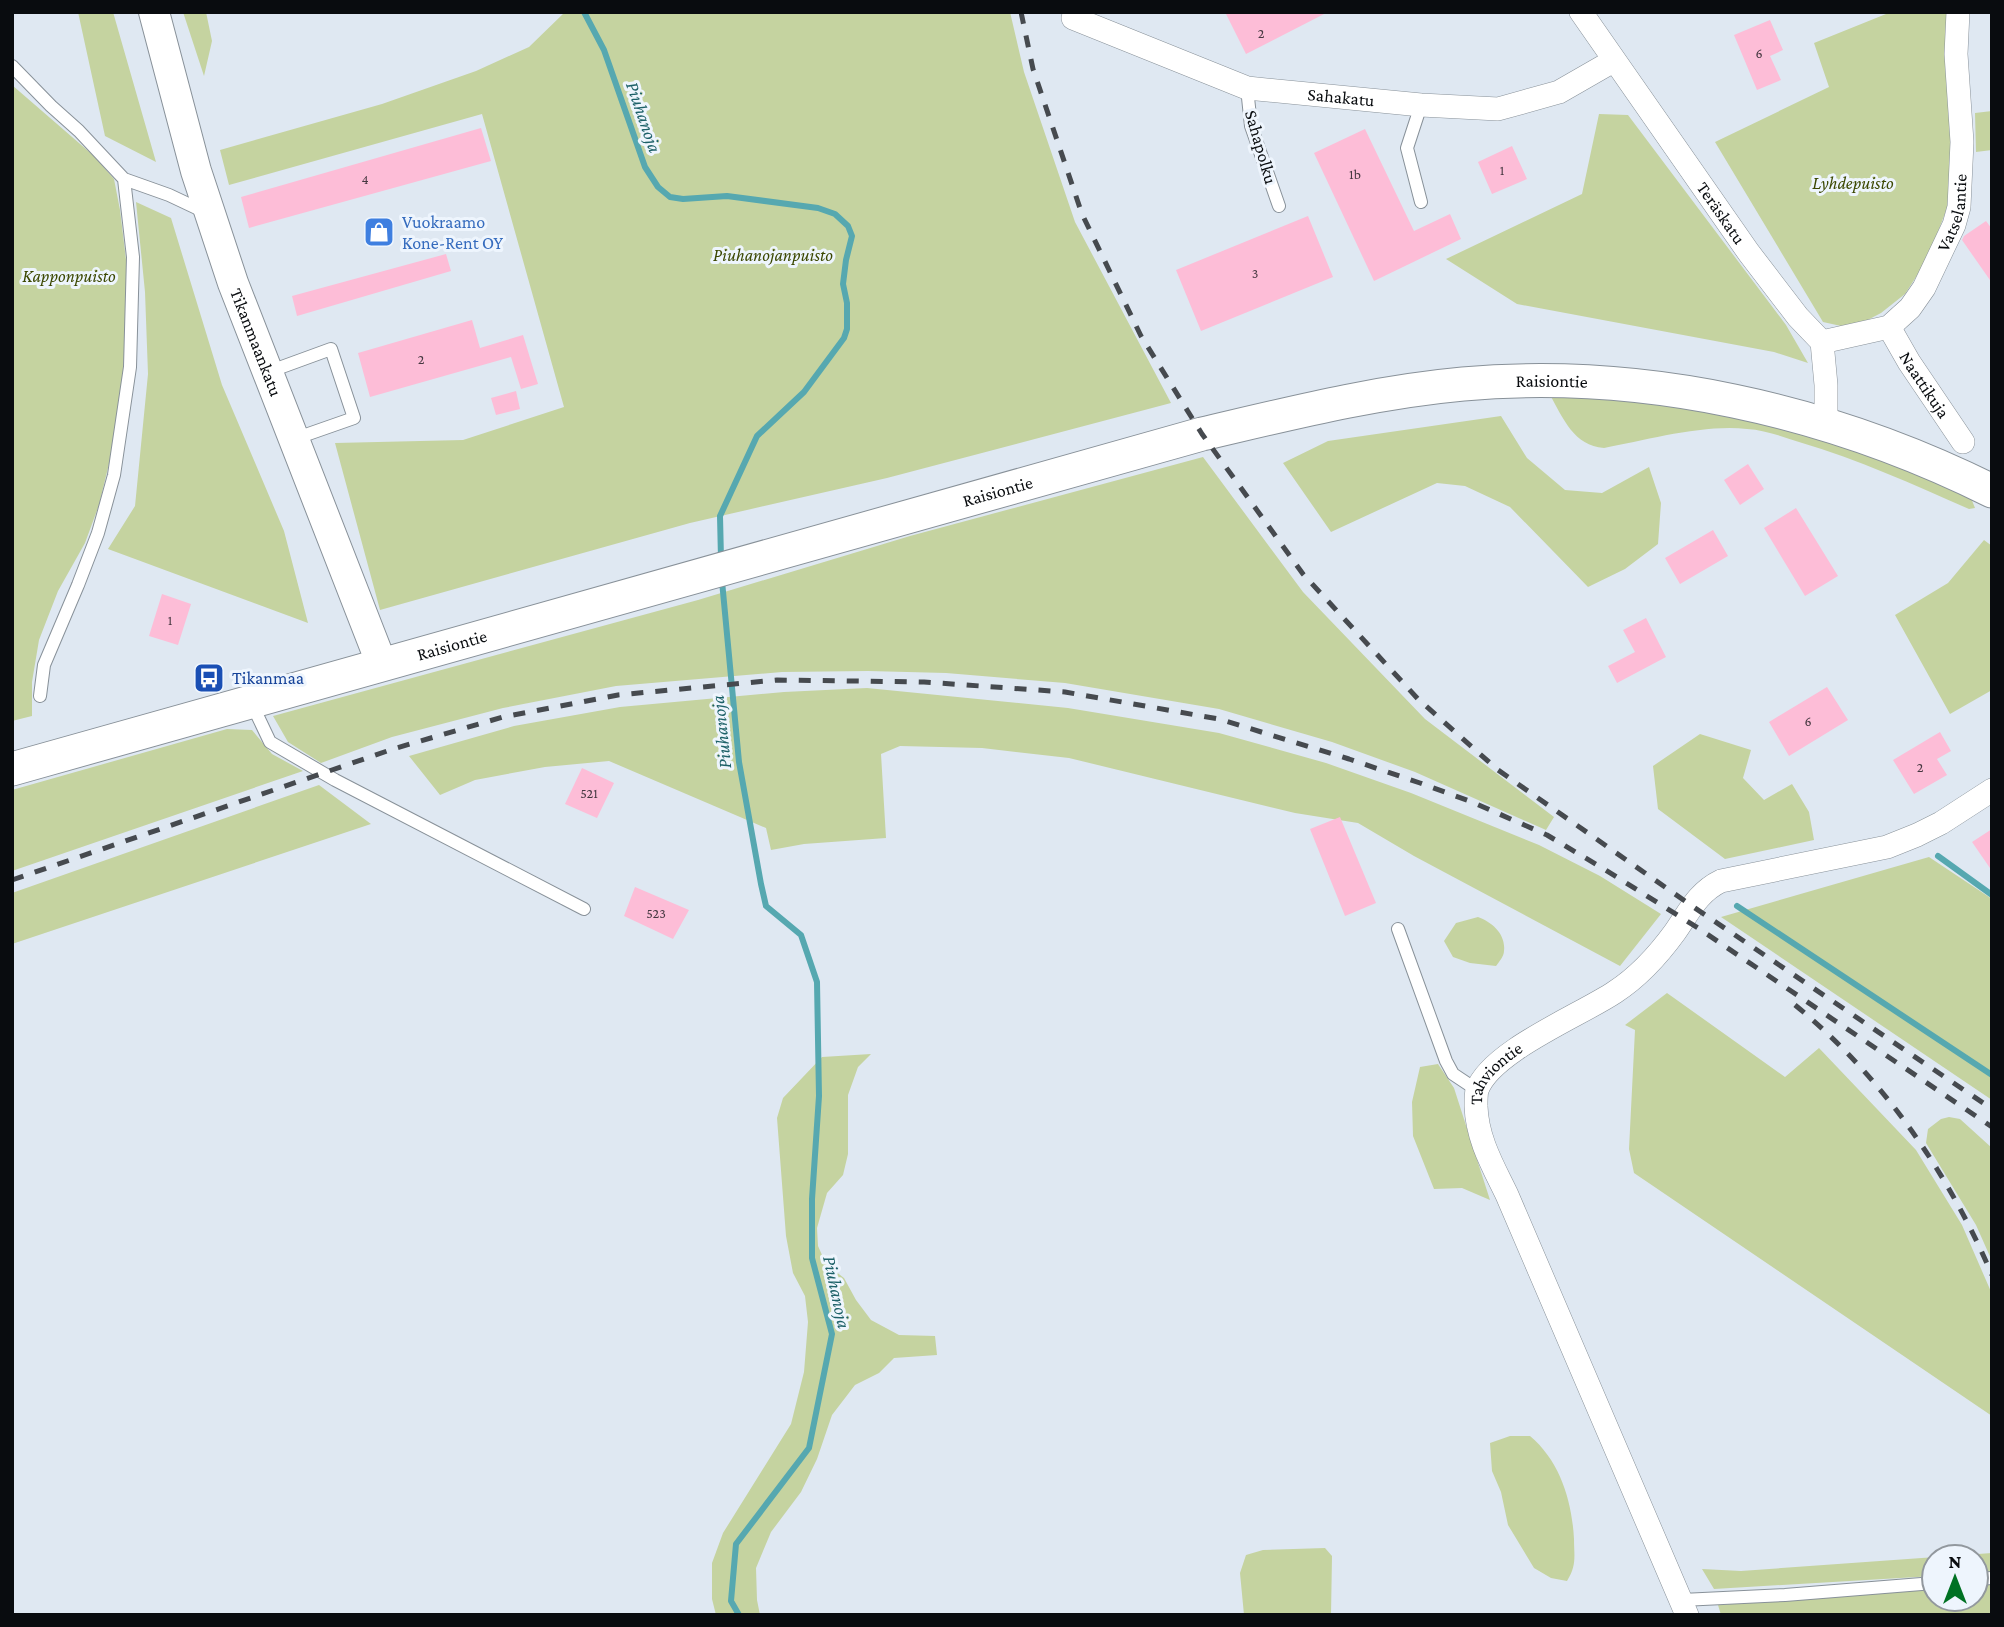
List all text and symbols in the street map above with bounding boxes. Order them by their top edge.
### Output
house number: 2 [1258,25,1265,41]
house number: 6 [1755,45,1763,61]
water label: Piuhanoja [621,79,666,156]
street label: Sahakatu [1307,84,1376,110]
street label: Sahapolku [1241,108,1281,187]
house number: 1 [1500,162,1505,178]
house number: 1b [1349,166,1361,182]
house number: 4 [361,171,369,187]
park label: Lyhdepuisto [1812,173,1894,193]
street label: Vatselantie [1933,173,1971,255]
street label: Teräskatu [1693,178,1750,248]
place label: Vuokraamo Kone-Rent OY [402,212,504,253]
shop icon: Vuokraamo Kone-Rent OY [362,215,396,249]
park label: Piuhanojanpuisto [713,245,833,266]
house number: 3 [1252,265,1258,281]
park label: Kapponpuisto [22,266,116,286]
street label: Tikanmaankatu [226,285,286,400]
street label: Naattikuja [1895,348,1954,422]
house number: 2 [418,351,425,367]
street label: Raisiontie [1515,371,1588,392]
street label: Raisiontie [960,472,1035,511]
house number: 1 [168,612,173,628]
street label: Raisiontie [415,626,489,665]
bus stop icon: Tikanmaa [192,661,226,695]
place label: Tikanmaa [232,668,304,688]
water label: Piuhanoja [707,694,736,770]
house number: 6 [1804,713,1812,729]
house number: 2 [1917,759,1924,775]
house number: 521 [580,785,598,801]
house number: 523 [646,905,666,921]
street label: Tahviontie [1466,1038,1526,1105]
water label: Piuhanoja [818,1254,855,1330]
north arrow [1920,1543,1990,1613]
text: N [1949,1551,1962,1572]

